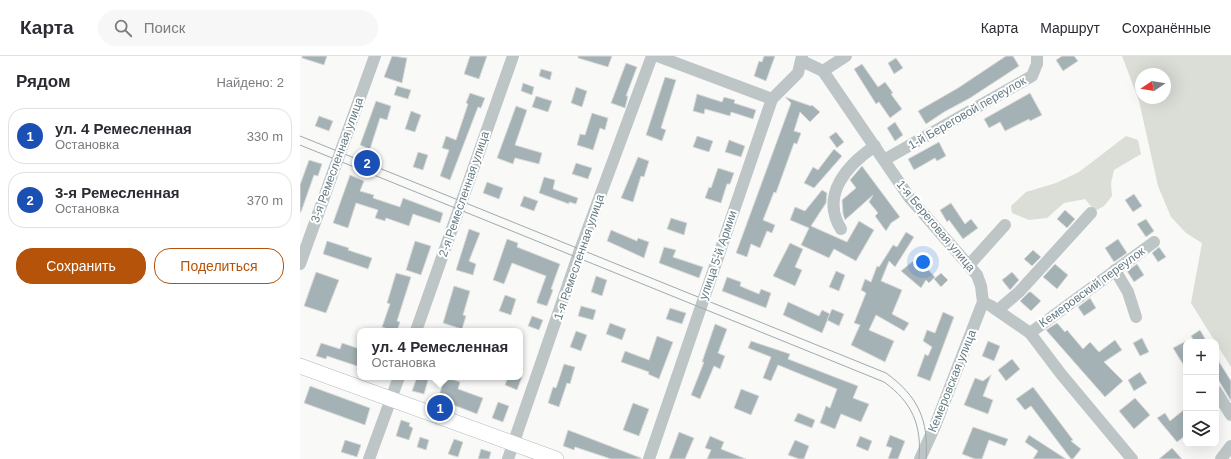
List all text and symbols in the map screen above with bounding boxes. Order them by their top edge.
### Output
search box [98,10,378,46]
text: Карта [20,17,74,38]
icon: search [112,17,134,39]
text: Поиск [144,19,185,36]
text: Карта [981,20,1018,36]
text: Маршрут [1040,20,1100,36]
text: Сохранённые [1122,20,1211,36]
north arrow [1135,68,1171,104]
text: Рядом [16,72,71,91]
street label: 1-й Береговой переулок [906,73,1029,152]
text: Найдено: 2 [216,75,284,90]
street label: 3-я Ремесленная улица [308,95,366,224]
text: ул. 4 Ремесленная [55,120,192,137]
text: 1 [26,129,34,144]
text: 330 m [247,129,283,144]
street label: 2-я Ремесленная улица [436,129,492,259]
text: Остановка [55,137,119,152]
pin: 2 [354,148,380,178]
street label: 1-я Береговая улица [894,177,979,275]
text: 3-я Ремесленная [55,184,180,201]
street label: 1-я Ремесленная улица [551,192,607,322]
text: 2 [26,193,34,208]
text: 370 m [247,193,283,208]
text: Остановка [55,201,119,216]
street label: улица 5-й Армии [696,209,740,301]
street label: Кемеровский переулок [1036,243,1148,330]
button: Сохранить [16,248,146,284]
button: Поделиться [154,248,284,284]
your location [913,252,933,272]
street label: Кемеровская улица [925,327,979,434]
popup [357,328,523,380]
text: ул. 4 Ремесленная [372,338,508,355]
map controls [1183,339,1219,447]
button: + [1183,339,1219,375]
text: Остановка [372,355,436,370]
button: − [1183,375,1219,411]
pin: 1 [427,393,453,423]
button: layers [1183,411,1219,447]

